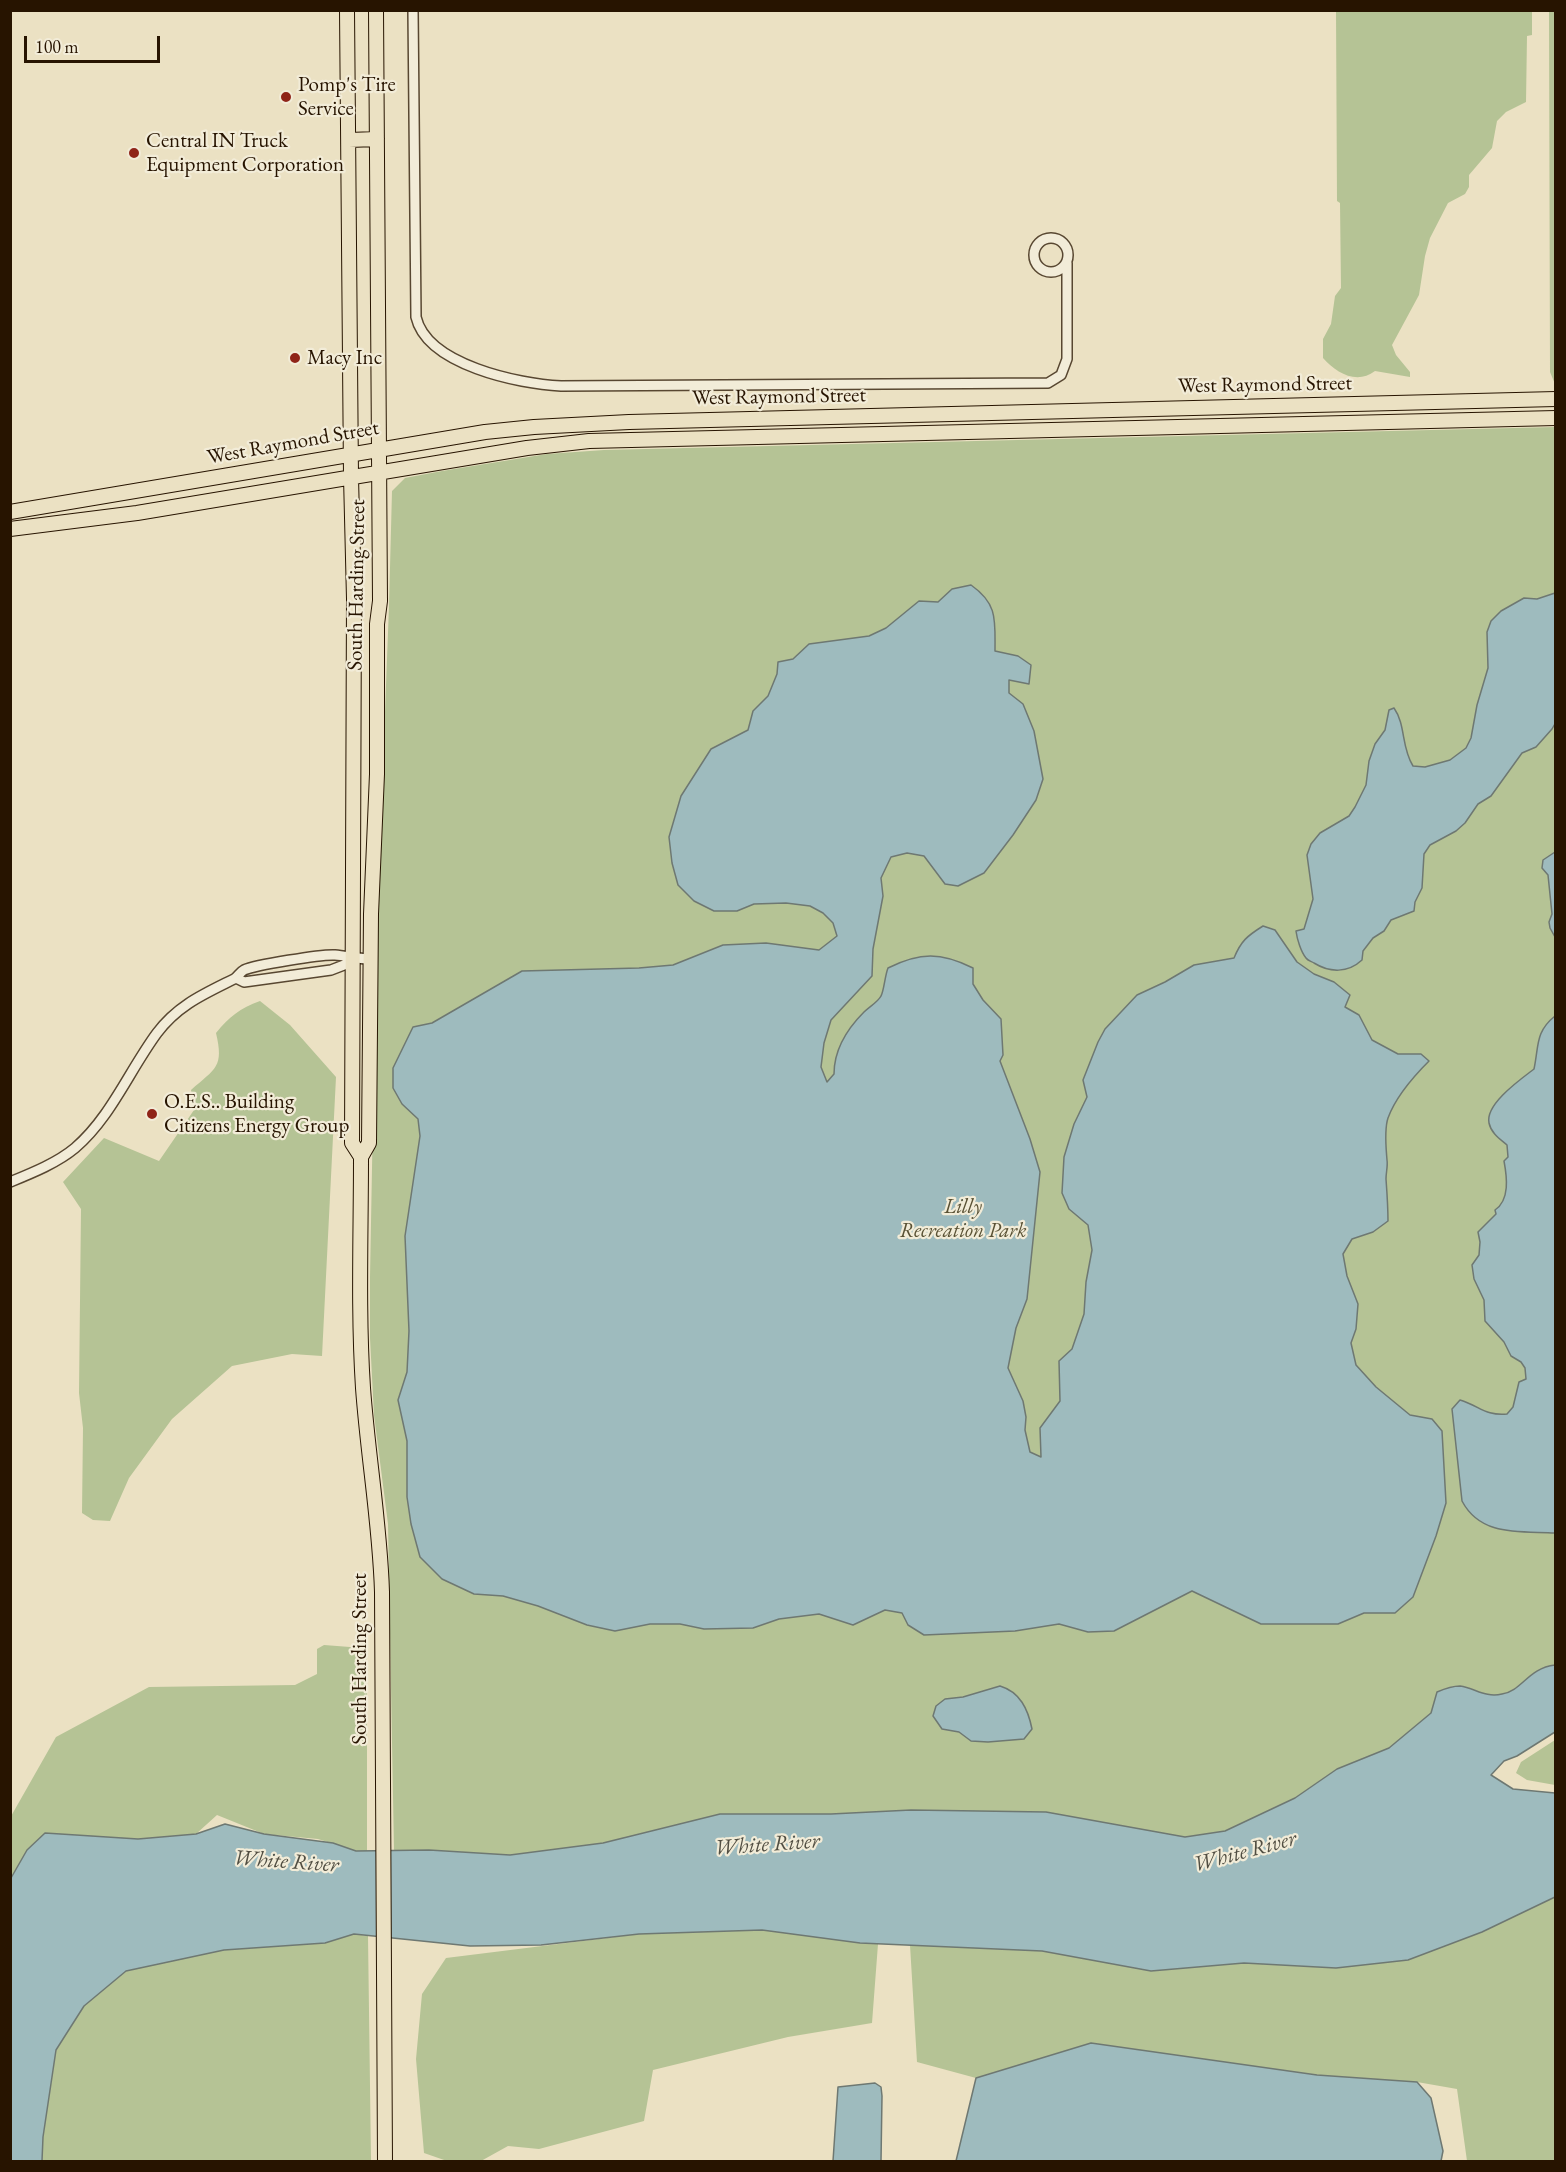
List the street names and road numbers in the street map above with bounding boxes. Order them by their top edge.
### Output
street label: West Raymond Street [1178,371,1352,399]
street label: West Raymond Street [692,383,866,411]
street label: West Raymond Street [205,415,381,471]
street label: South Harding Street [343,499,371,671]
street label: South Harding Street [347,1573,373,1745]

